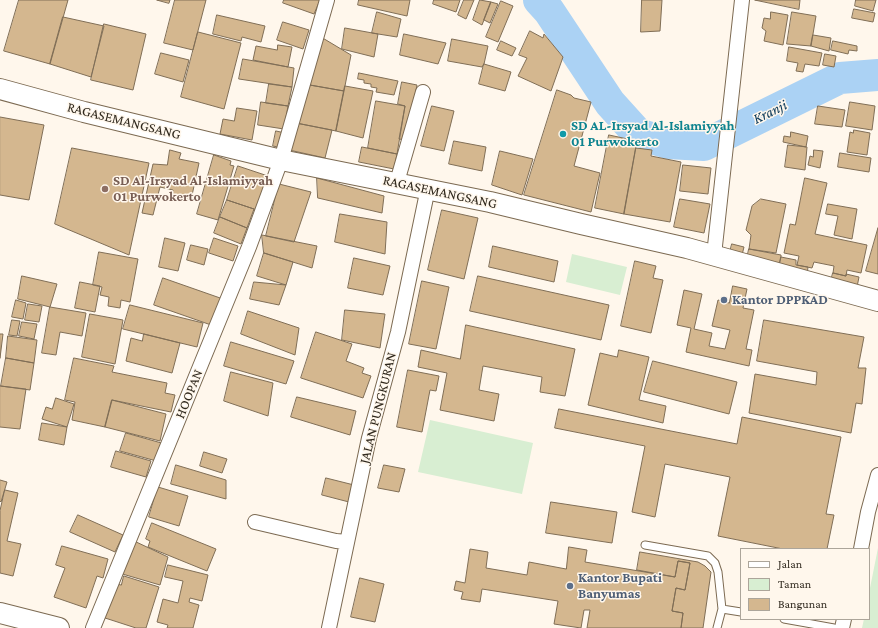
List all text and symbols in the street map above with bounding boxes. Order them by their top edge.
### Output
water label: Kranji [750,96,790,128]
street label: RAGASEMANGSANG [66,99,182,143]
place label: SD AL-Irsyad Al-Islamiyyah 01 Purwokerto [571,118,735,150]
marker: SD AL-Irsyad Al-Islamiyyah 01 Purwokerto [558,129,568,139]
street label: RAGASEMANGSANG [381,172,499,212]
place label: SD Al-Irsyad Al-Islamiyyah 01 Purwokerto [113,173,273,206]
marker: SD Al-Irsyad Al-Islamiyyah 01 Purwokerto [100,184,110,194]
place label: Kantor DPPKAD [732,292,828,308]
marker: Kantor DPPKAD [719,295,729,305]
street label: JALAN PUNGKURAN [356,350,400,466]
street label: HOOPAN [172,367,206,421]
legend [740,548,870,620]
text: Jalan [778,557,802,571]
place label: Kantor Bupati Banyumas [578,570,662,602]
text: Taman [778,577,811,591]
marker: Kantor Bupati Banyumas [565,581,575,591]
text: Bangunan [778,597,827,611]

